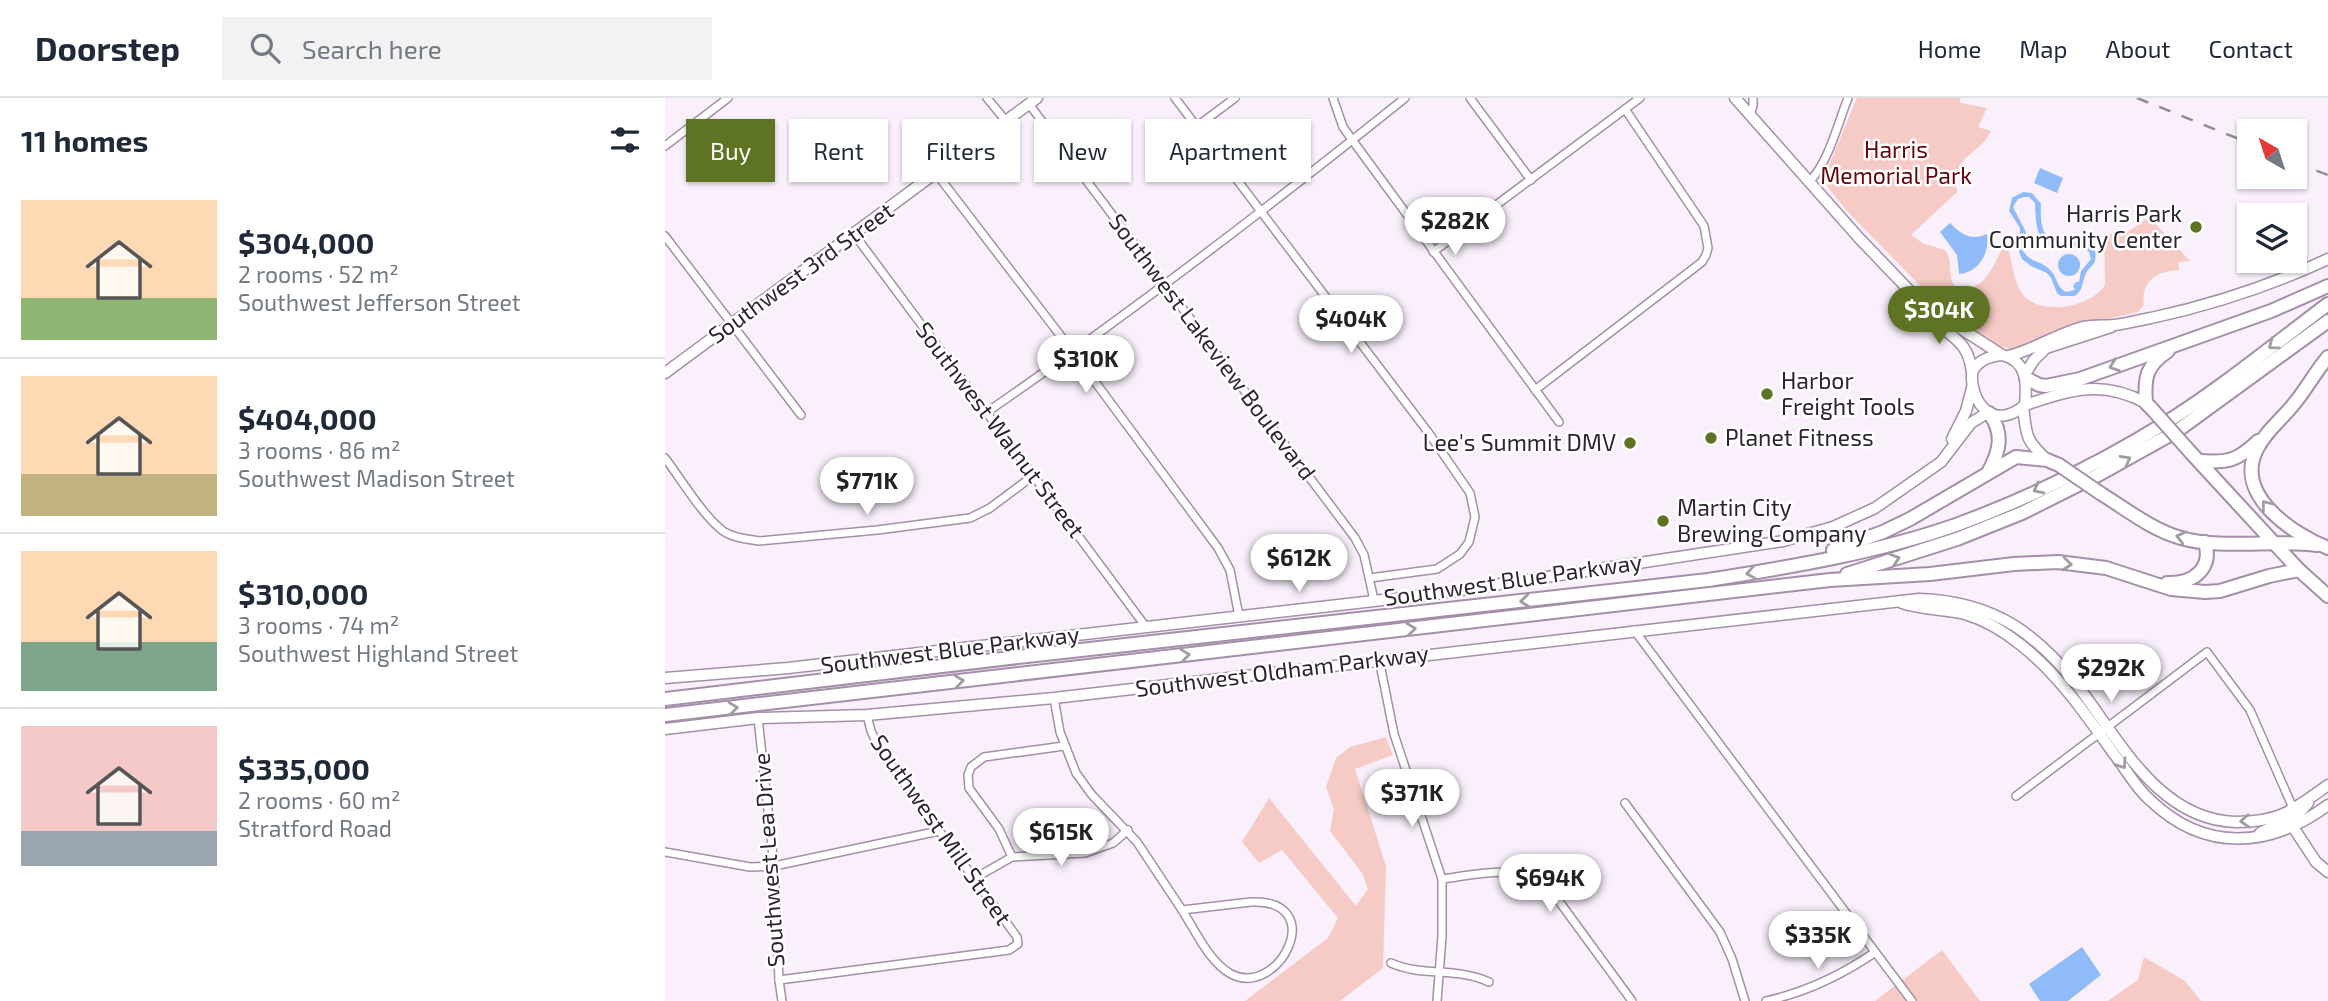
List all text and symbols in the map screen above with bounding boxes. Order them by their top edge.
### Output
search box [222,17,712,80]
text: Doorstep [35,28,180,68]
icon: search [246,29,284,67]
text: Search here [302,33,442,64]
text: Home [1918,34,1981,63]
text: Map [2019,34,2067,63]
text: About [2105,34,2171,63]
text: Contact [2209,34,2293,63]
chip: Buy [686,119,775,182]
chip: Rent [789,119,888,182]
chip: Filters [902,119,1020,182]
chip: New [1034,119,1131,182]
chip: Apartment [1145,119,1311,182]
north arrow [2237,119,2307,189]
map controls [2237,119,2307,273]
icon: filters [606,121,644,159]
text: 11 homes [21,122,148,158]
park label: Harris Memorial Park [1820,135,1972,189]
street label: Southwest 3rd Street [702,195,899,349]
pin: $282K [1406,198,1504,257]
place label: Harris Park Community Center [1989,199,2182,253]
button: layers [2237,203,2307,273]
text: $282K [1421,206,1489,234]
street label: Southwest Lakeview Boulevard [1103,208,1322,485]
marker: Harris Park Community Center [2188,219,2204,235]
text: $304,000 [238,224,375,260]
icon: home [77,228,161,312]
text: 2 rooms · 52 m² [238,260,399,288]
pin: $304K [1890,286,1988,346]
text: Southwest Jefferson Street [238,288,521,316]
text: $304K [1904,295,1974,323]
pin: $404K [1302,296,1400,355]
text: $404K [1315,304,1387,332]
street label: Southwest Walnut Street [910,316,1091,543]
pin: $310K [1037,336,1135,395]
one-way arrow [2268,337,2281,349]
text: $310K [1053,344,1119,372]
one-way arrow [2109,358,2121,372]
place label: Harbor Freight Tools [1781,366,1915,420]
marker: Harbor Freight Tools [1759,386,1775,402]
text: $404,000 [238,400,377,436]
icon: home [77,404,161,488]
place label: Planet Fitness [1725,423,1874,451]
place label: Lee's Summit DMV [1423,428,1616,456]
marker: Planet Fitness [1703,430,1719,446]
marker: Lee's Summit DMV [1622,435,1638,451]
text: 3 rooms · 86 m² [238,436,400,464]
one-way arrow [2119,455,2131,468]
pin: $771K [818,458,916,517]
text: Southwest Madison Street [238,464,515,492]
text: $771K [836,466,898,494]
one-way arrow [2033,481,2046,495]
place label: Martin City Brewing Company [1677,493,1866,547]
one-way arrow [2262,500,2275,513]
marker: Martin City Brewing Company [1655,513,1671,529]
one-way arrow [2176,531,2188,545]
pin: $612K [1250,534,1348,594]
text: $612K [1267,543,1331,571]
street label: Southwest Blue Parkway [1382,547,1644,611]
one-way arrow [1889,552,1901,567]
one-way arrow [2061,556,2072,571]
one-way arrow [1745,565,1756,580]
text: $310,000 [238,575,368,611]
icon: home [77,579,161,663]
one-way arrow [1519,593,1531,608]
text: 3 rooms · 74 m² [238,611,399,639]
street label: Southwest Blue Parkway [819,619,1081,679]
one-way arrow [1405,622,1417,637]
street label: Southwest Oldham Parkway [1134,638,1430,702]
text: Southwest Highland Street [238,639,518,667]
pin: $292K [2062,644,2160,704]
one-way arrow [1179,648,1191,663]
text: $292K [2077,653,2145,681]
one-way arrow [953,674,965,689]
one-way arrow [727,700,739,715]
street label: Southwest Mill Street [866,729,1018,930]
text: $335,000 [238,750,370,786]
street label: Southwest Lea Drive [747,752,789,968]
icon: home [77,754,161,838]
one-way arrow [2114,757,2127,770]
pin: $371K [1363,770,1461,829]
text: $371K [1380,778,1444,806]
text: 2 rooms · 60 m² [238,786,400,814]
pin: $615K [1012,808,1110,868]
one-way arrow [2239,813,2250,828]
text: Stratford Road [238,814,392,842]
text: $615K [1029,817,1093,845]
pin: $694K [1501,854,1599,914]
text: $694K [1515,863,1585,891]
pin: $335K [1769,912,1867,971]
text: $335K [1785,920,1851,948]

